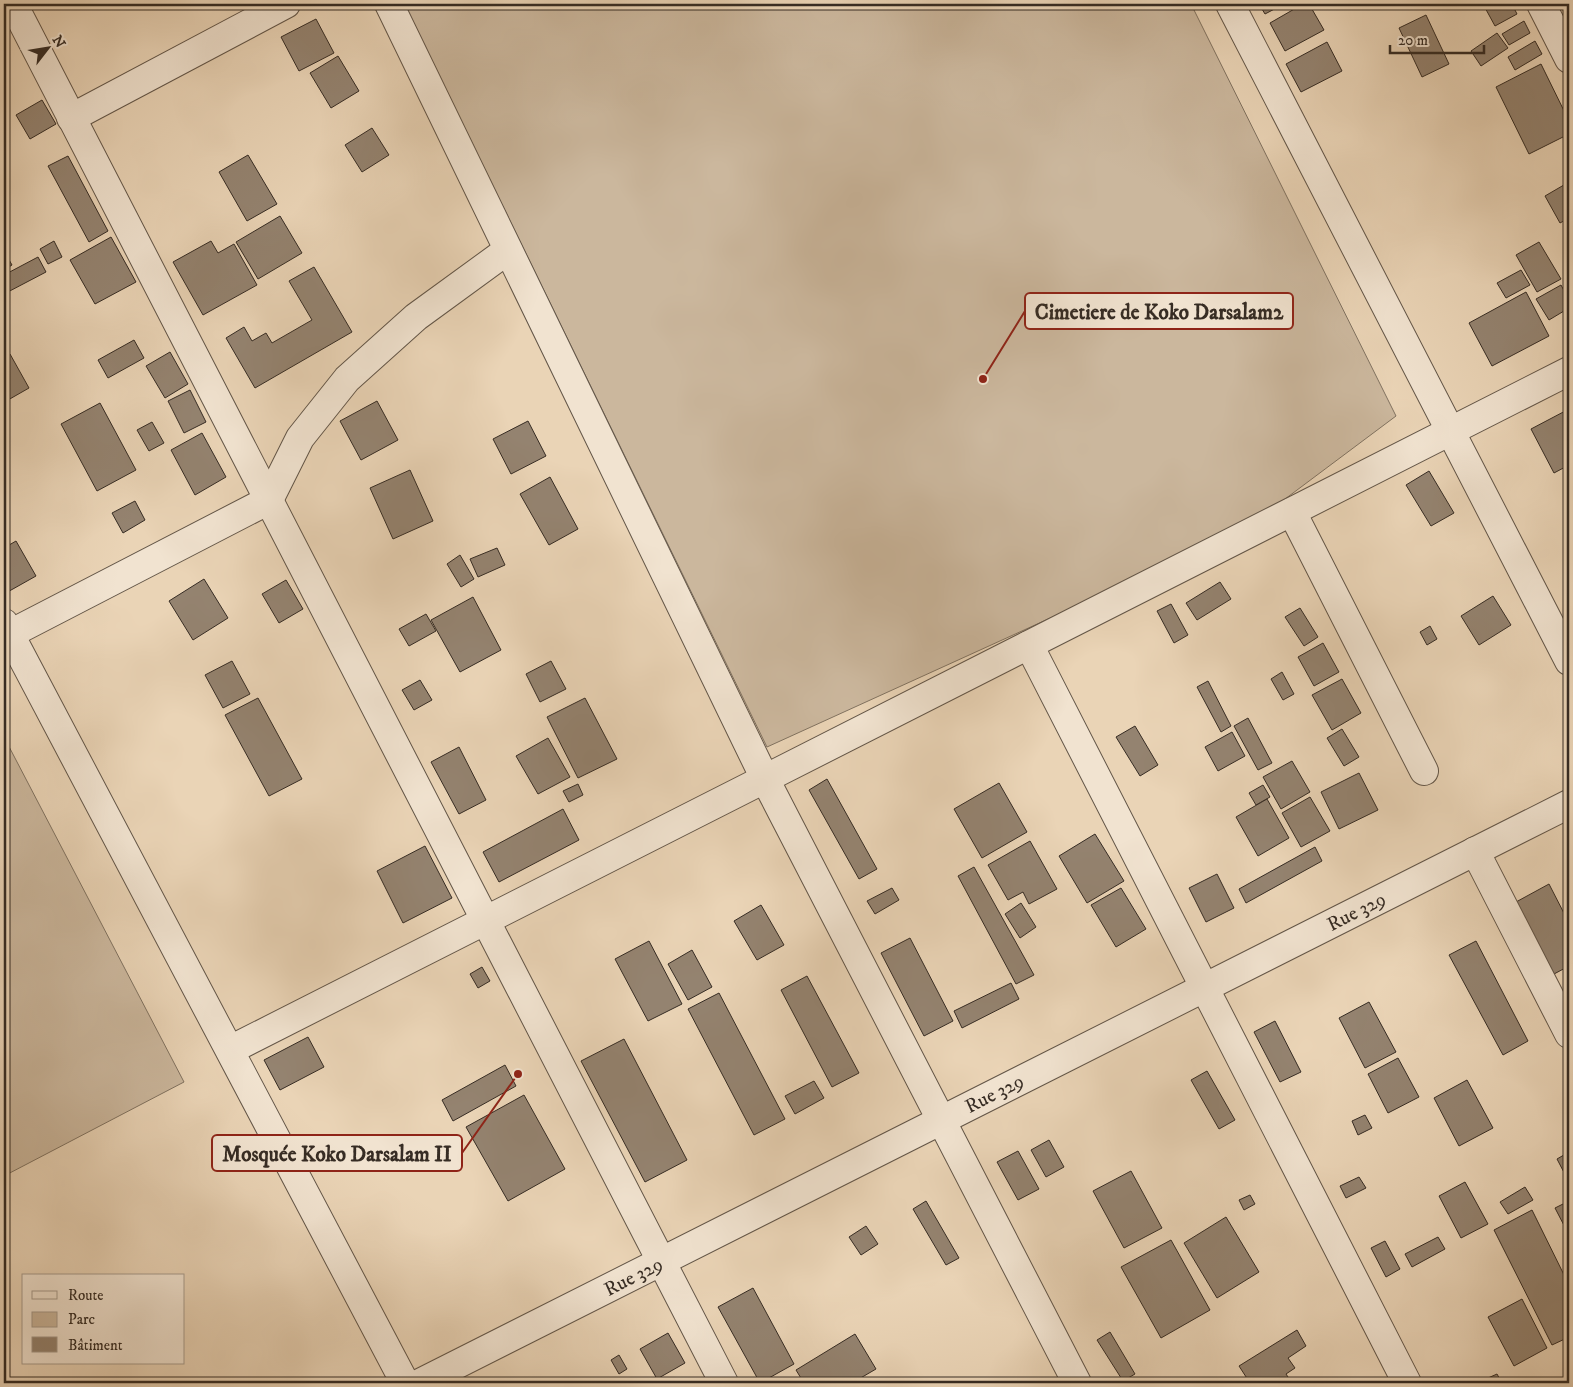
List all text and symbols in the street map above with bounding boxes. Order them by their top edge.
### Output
north arrow [22,22,72,72]
scale bar [1390,22,1484,54]
text: 20 m [1398,31,1428,50]
text: N [48,32,69,52]
callout: Cimetiere de Koko Darsalam2 [1025,293,1293,329]
text: Cimetiere de Koko Darsalam2 [1035,300,1284,326]
street label: Rue 329 [1323,887,1390,938]
street label: Rue 329 [961,1069,1028,1120]
callout: Mosquée Koko Darsalam II [212,1135,462,1171]
text: Mosquée Koko Darsalam II [222,1142,452,1168]
street label: Rue 329 [600,1252,667,1303]
legend [22,1274,185,1364]
text: Route [68,1286,103,1305]
text: Parc [68,1310,96,1329]
text: Bâtiment [68,1336,123,1355]

